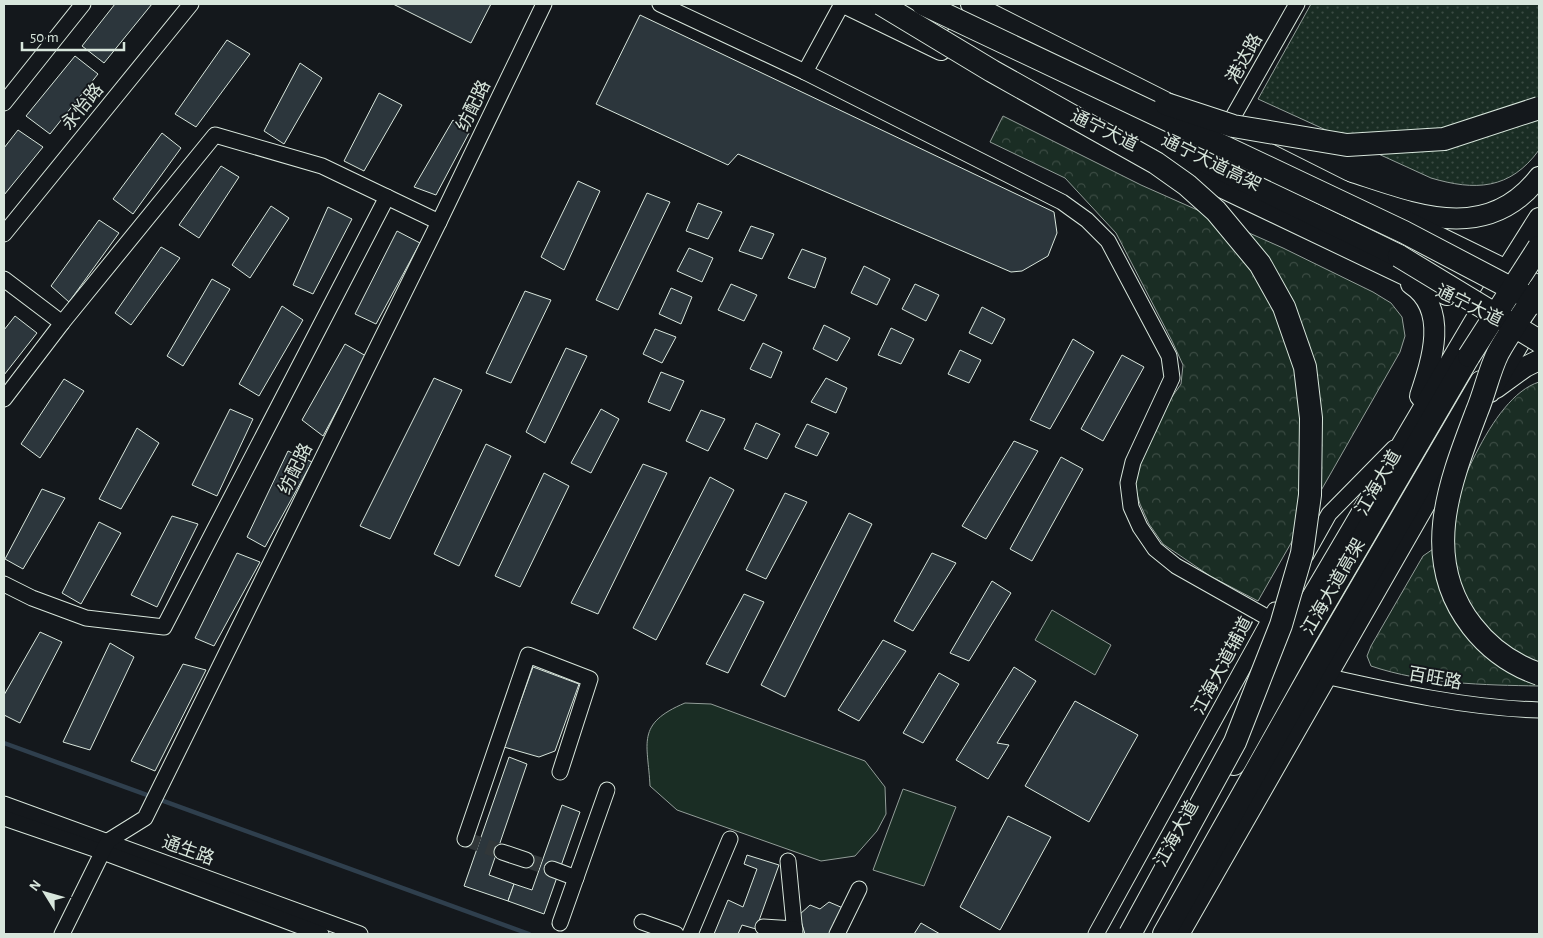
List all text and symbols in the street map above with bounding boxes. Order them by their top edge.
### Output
scale bar [22,20,125,52]
text: 50 m [30,30,59,45]
street label: 港达路 [1222,30,1266,87]
street label: 纺配路 [452,77,494,134]
street label: 永怡路 [57,79,107,133]
street label: 通宁大道 [1068,105,1141,155]
street label: 通宁大道高架 [1159,129,1264,195]
street label: 通宁大道 [1433,280,1506,330]
street label: 纺配路 [274,440,316,497]
street label: 江海大道 [1351,446,1405,519]
street label: 江海大道高架 [1297,535,1369,638]
street label: 江海大道辅道 [1188,613,1256,718]
street label: 百旺路 [1407,663,1463,693]
street label: 江海大道 [1150,797,1202,870]
street label: 通生路 [160,831,217,869]
north arrow [20,868,70,918]
text: N [27,878,44,894]

